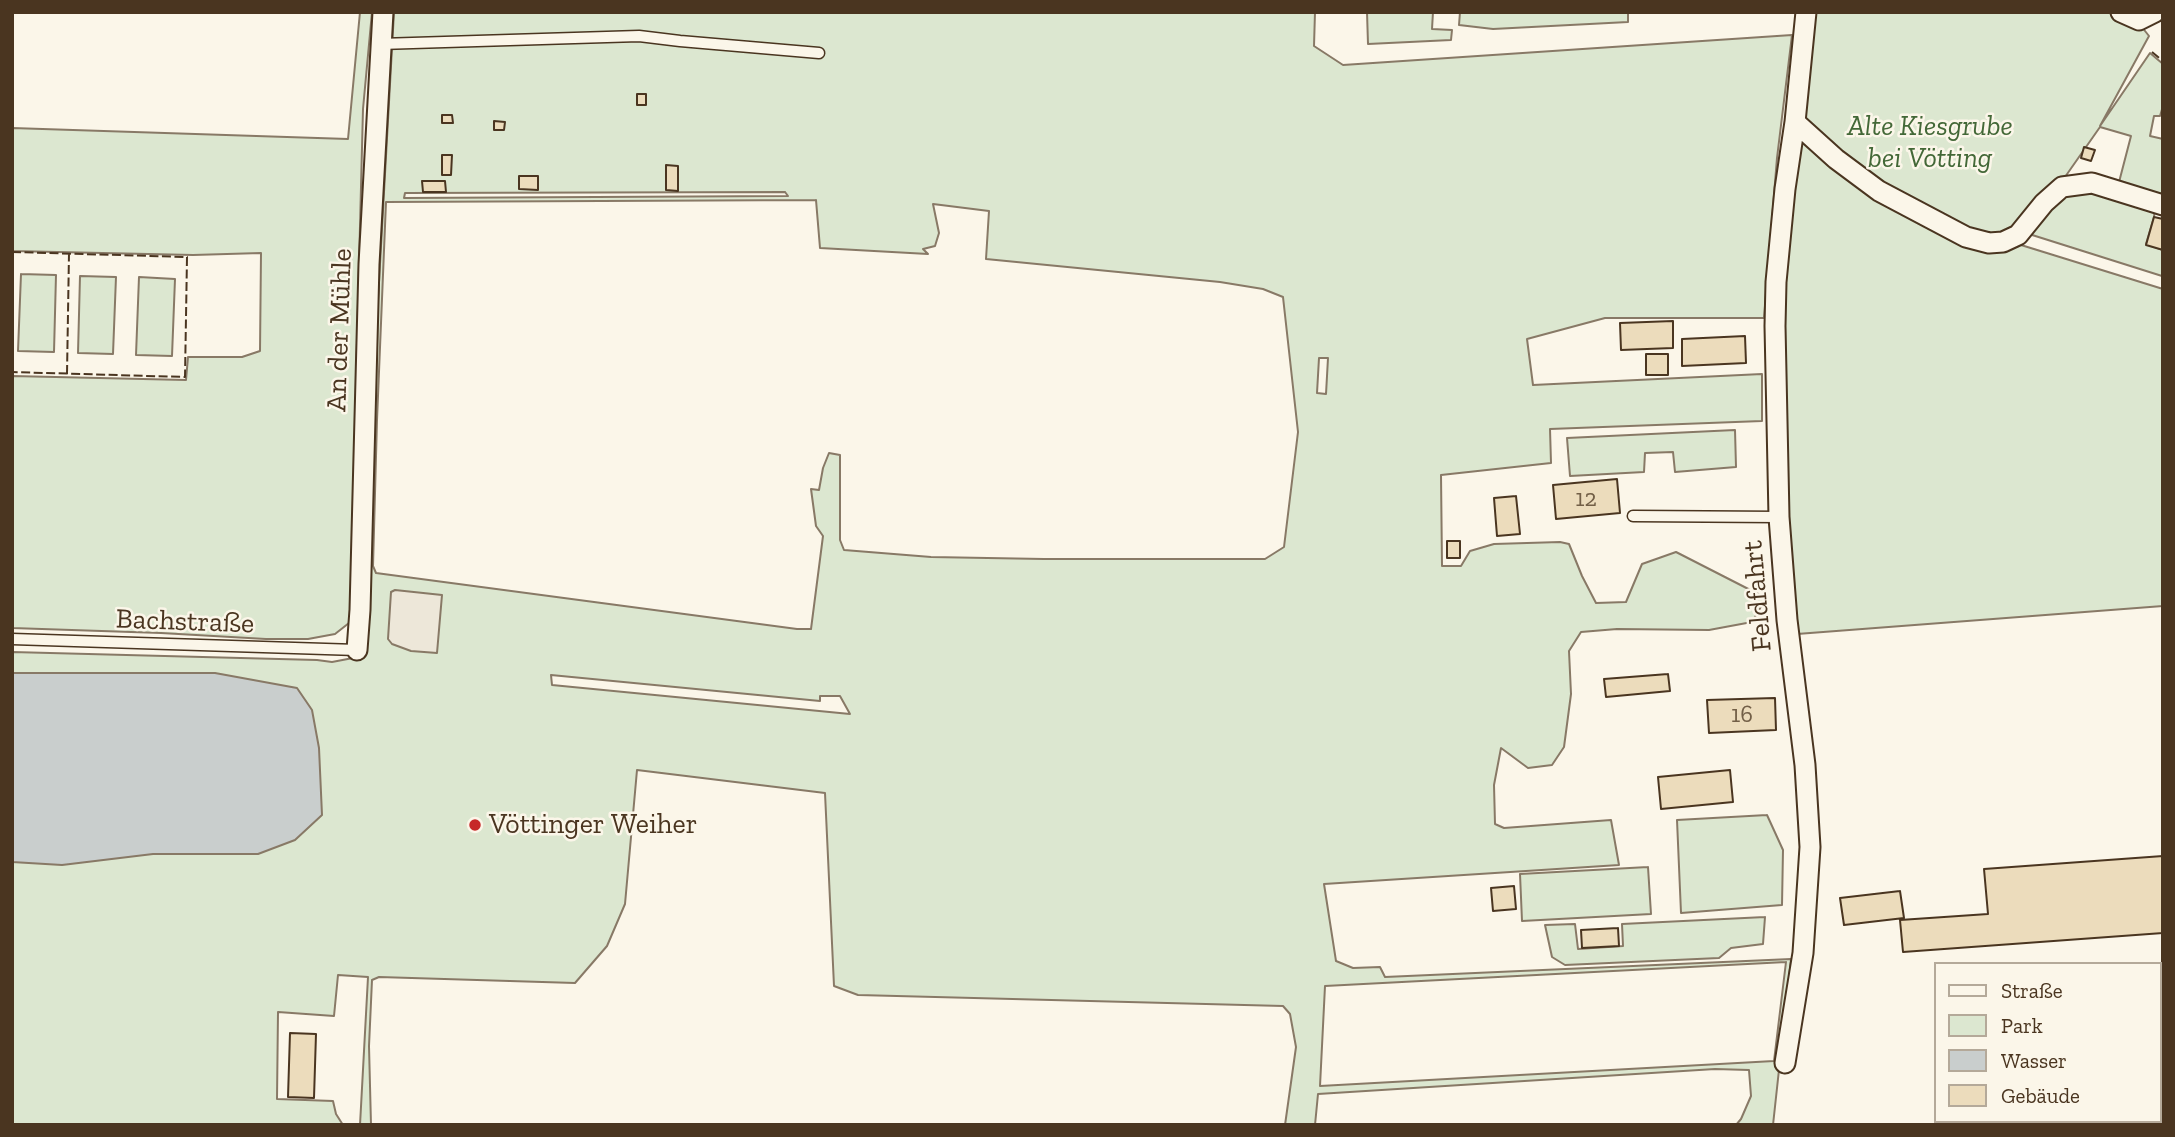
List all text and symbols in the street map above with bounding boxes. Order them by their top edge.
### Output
park label: Alte Kiesgrube bei Vötting [1847,110,2013,176]
street label: An der Mühle [320,248,360,412]
house number: 12 [1575,485,1597,513]
street label: Feldfahrt [1736,539,1780,653]
street label: Bachstraße [115,603,255,641]
house number: 16 [1731,701,1753,729]
place label: Vöttinger Weiher [489,808,697,842]
marker: Vöttinger Weiher [467,817,483,833]
legend [1934,962,2161,1123]
text: Straße [2001,978,2063,1003]
text: Park [2001,1013,2043,1038]
text: Wasser [2001,1048,2067,1073]
text: Gebäude [2001,1083,2080,1108]

